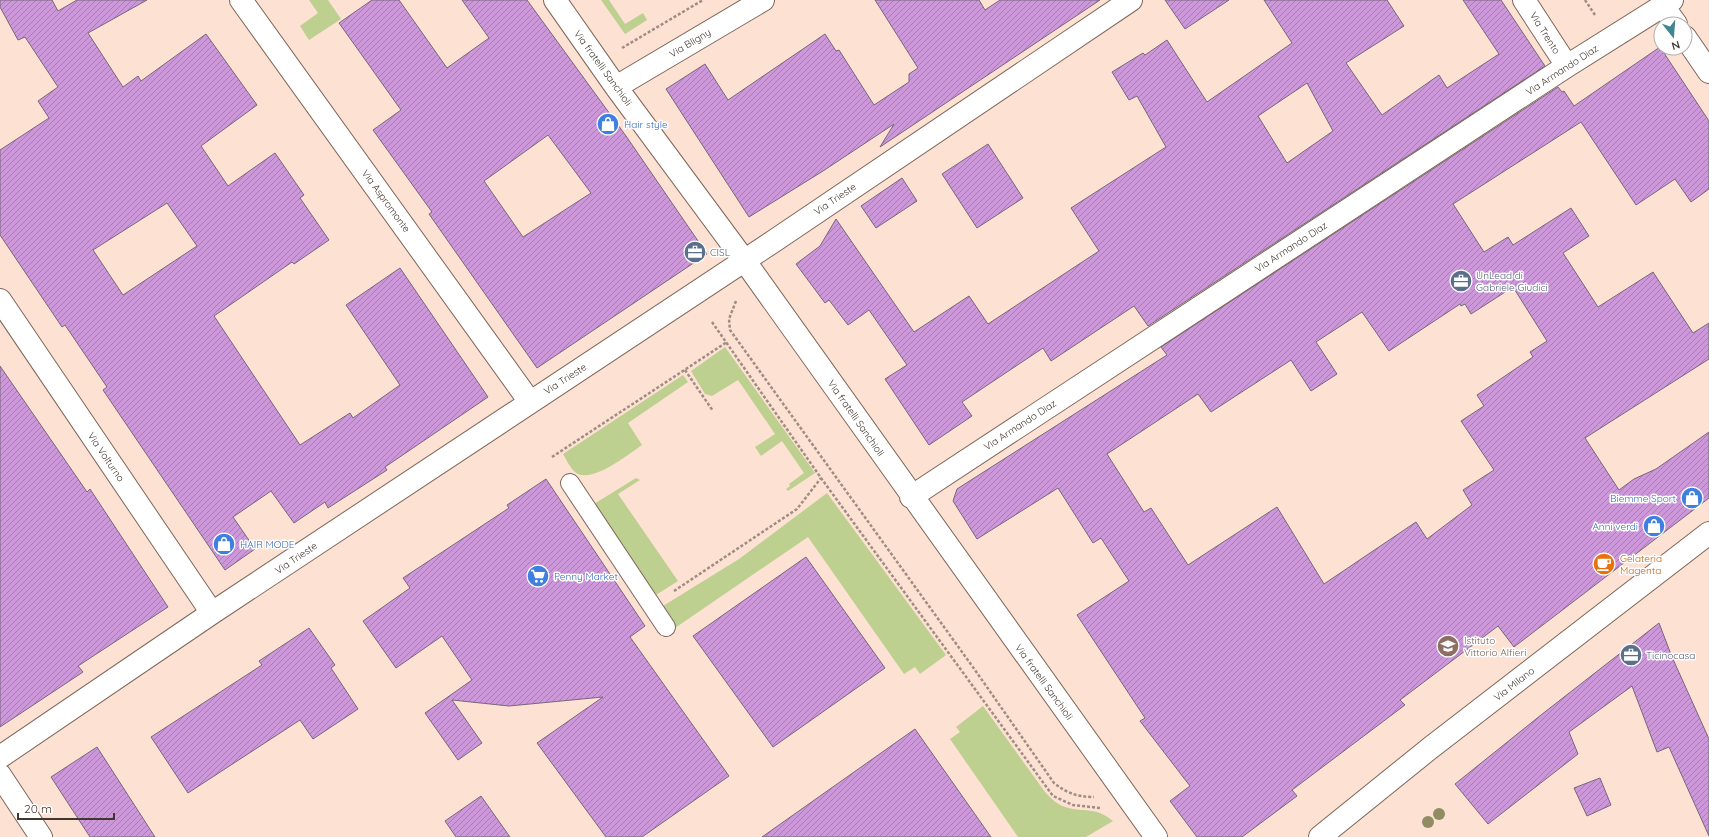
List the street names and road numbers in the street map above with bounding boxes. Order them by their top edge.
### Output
street label: Via Trento [1527,9,1563,57]
street label: Via Bligny [667,26,713,60]
street label: Via fratelli Sanchioli [571,28,635,108]
street label: Via Armando Diaz [1523,42,1601,98]
street label: Via Aspromonte [359,167,413,235]
street label: Via Trieste [811,180,859,218]
street label: Via Armando Diaz [1252,219,1330,275]
street label: Via Trieste [541,360,589,398]
street label: Via fratelli Sanchioli [825,377,887,459]
street label: Via Armando Diaz [981,397,1059,453]
street label: Via Volturno [85,430,127,484]
street label: Via Trieste [272,539,320,577]
street label: Via fratelli Sanchioli [1012,642,1076,722]
street label: Via Milano [1491,664,1537,704]

